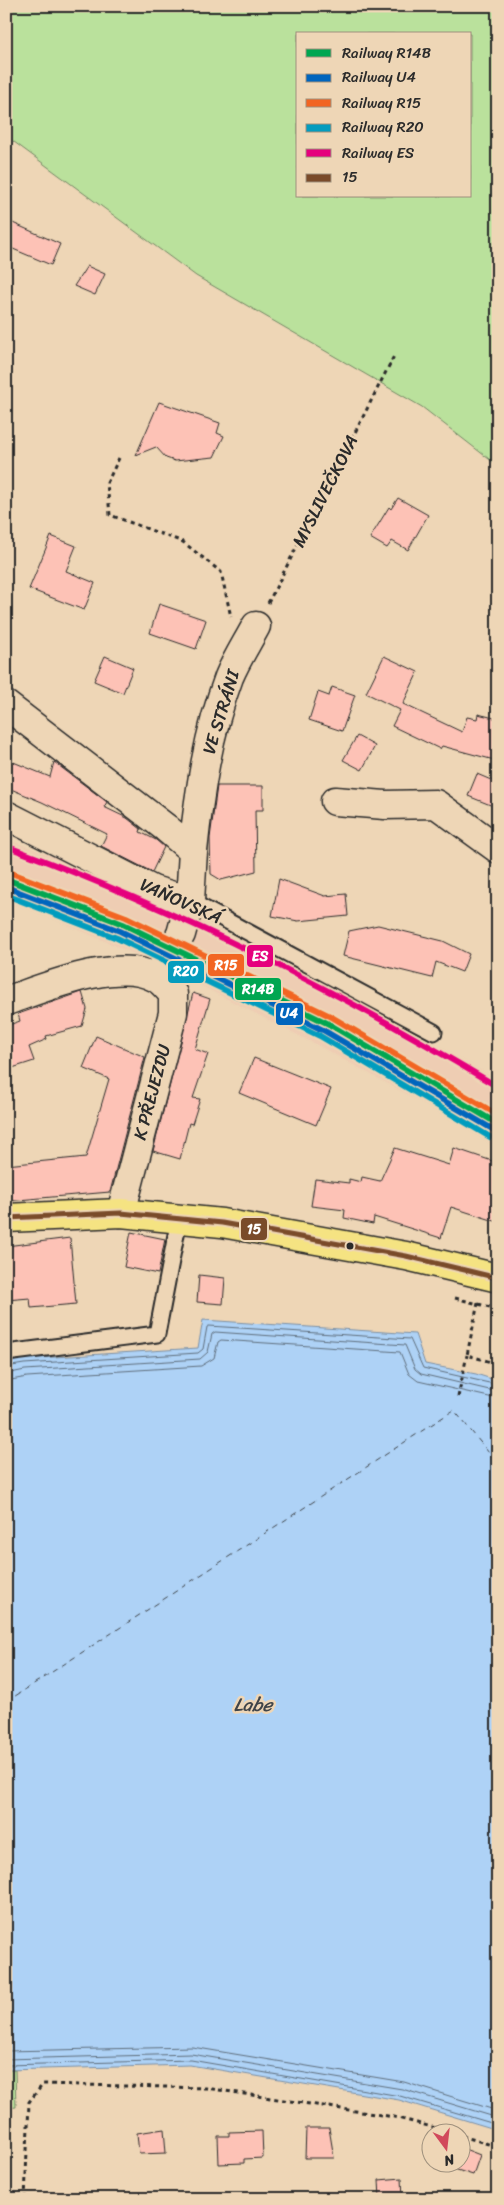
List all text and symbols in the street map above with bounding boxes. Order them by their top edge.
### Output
legend [296,32,472,198]
text: Railway R14B [342,40,431,66]
text: Railway U4 [342,64,416,90]
text: Railway R15 [342,90,421,116]
text: Railway R20 [342,114,424,140]
text: Railway ES [342,140,415,166]
text: 15 [342,164,358,190]
street label: MYSLIVEČKOVA [283,429,367,553]
street label: VE STRÁNI [193,664,250,758]
street label: VAŇOVSKÁ [135,869,229,934]
line badge: ES [246,944,274,968]
text: ES [252,944,268,969]
line badge: R15 [207,953,245,977]
text: R15 [213,953,238,978]
text: R20 [172,959,199,984]
line badge: R20 [167,960,205,984]
line badge: R14B [234,977,282,1001]
text: R14B [241,977,274,1002]
text: U4 [280,1001,298,1026]
line badge: U4 [275,1002,304,1026]
street label: K PŘEJEZDU [124,1040,180,1144]
line badge: 15 [240,1217,268,1241]
text: 15 [247,1217,262,1242]
unlabelled marker [345,1241,355,1251]
water label: Labe [234,1688,274,1721]
north arrow [422,2122,472,2172]
text: N [441,2146,458,2173]

